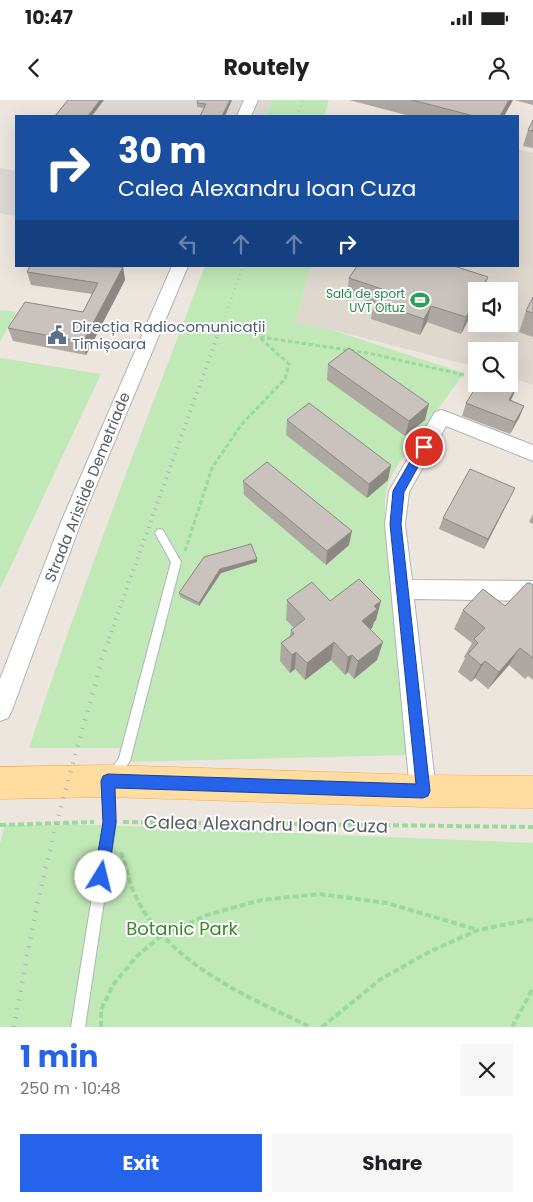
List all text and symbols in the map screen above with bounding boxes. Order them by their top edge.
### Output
text: 10:47 [25,4,73,31]
text: Routely [223,52,310,83]
icon: back [20,54,48,82]
icon: person [485,54,513,82]
text: 30 m [118,126,206,175]
icon: right [35,135,100,200]
text: Calea Alexandru Ioan Cuza [118,173,416,204]
icon: left [174,230,202,258]
icon: ahead [227,230,255,258]
icon: ahead [280,230,308,258]
icon: right [333,230,361,258]
map controls [468,282,518,392]
button: sound [468,282,518,332]
place label: Sală de sport UVT Oituz [326,285,405,316]
sports icon: Sală de sport UVT Oituz [409,289,431,311]
place label: Direcția Radiocomunicații Timișoara [72,316,265,354]
public building icon: Direcția Radiocomunicații Timișoara [46,324,68,346]
button: search [468,342,518,392]
street label: Strada Aristide Demetriade [39,389,135,585]
pin [403,426,445,468]
icon: arrive [410,433,438,461]
street label: Calea Alexandru Ioan Cuza [144,809,388,839]
position arrow [74,850,126,902]
park label: Botanic Park [126,916,238,941]
text: 1 min [20,1035,98,1078]
button: close [461,1044,513,1096]
text: 250 m · 10:48 [20,1077,121,1100]
button: Exit [20,1134,262,1192]
button: Share [272,1134,513,1192]

